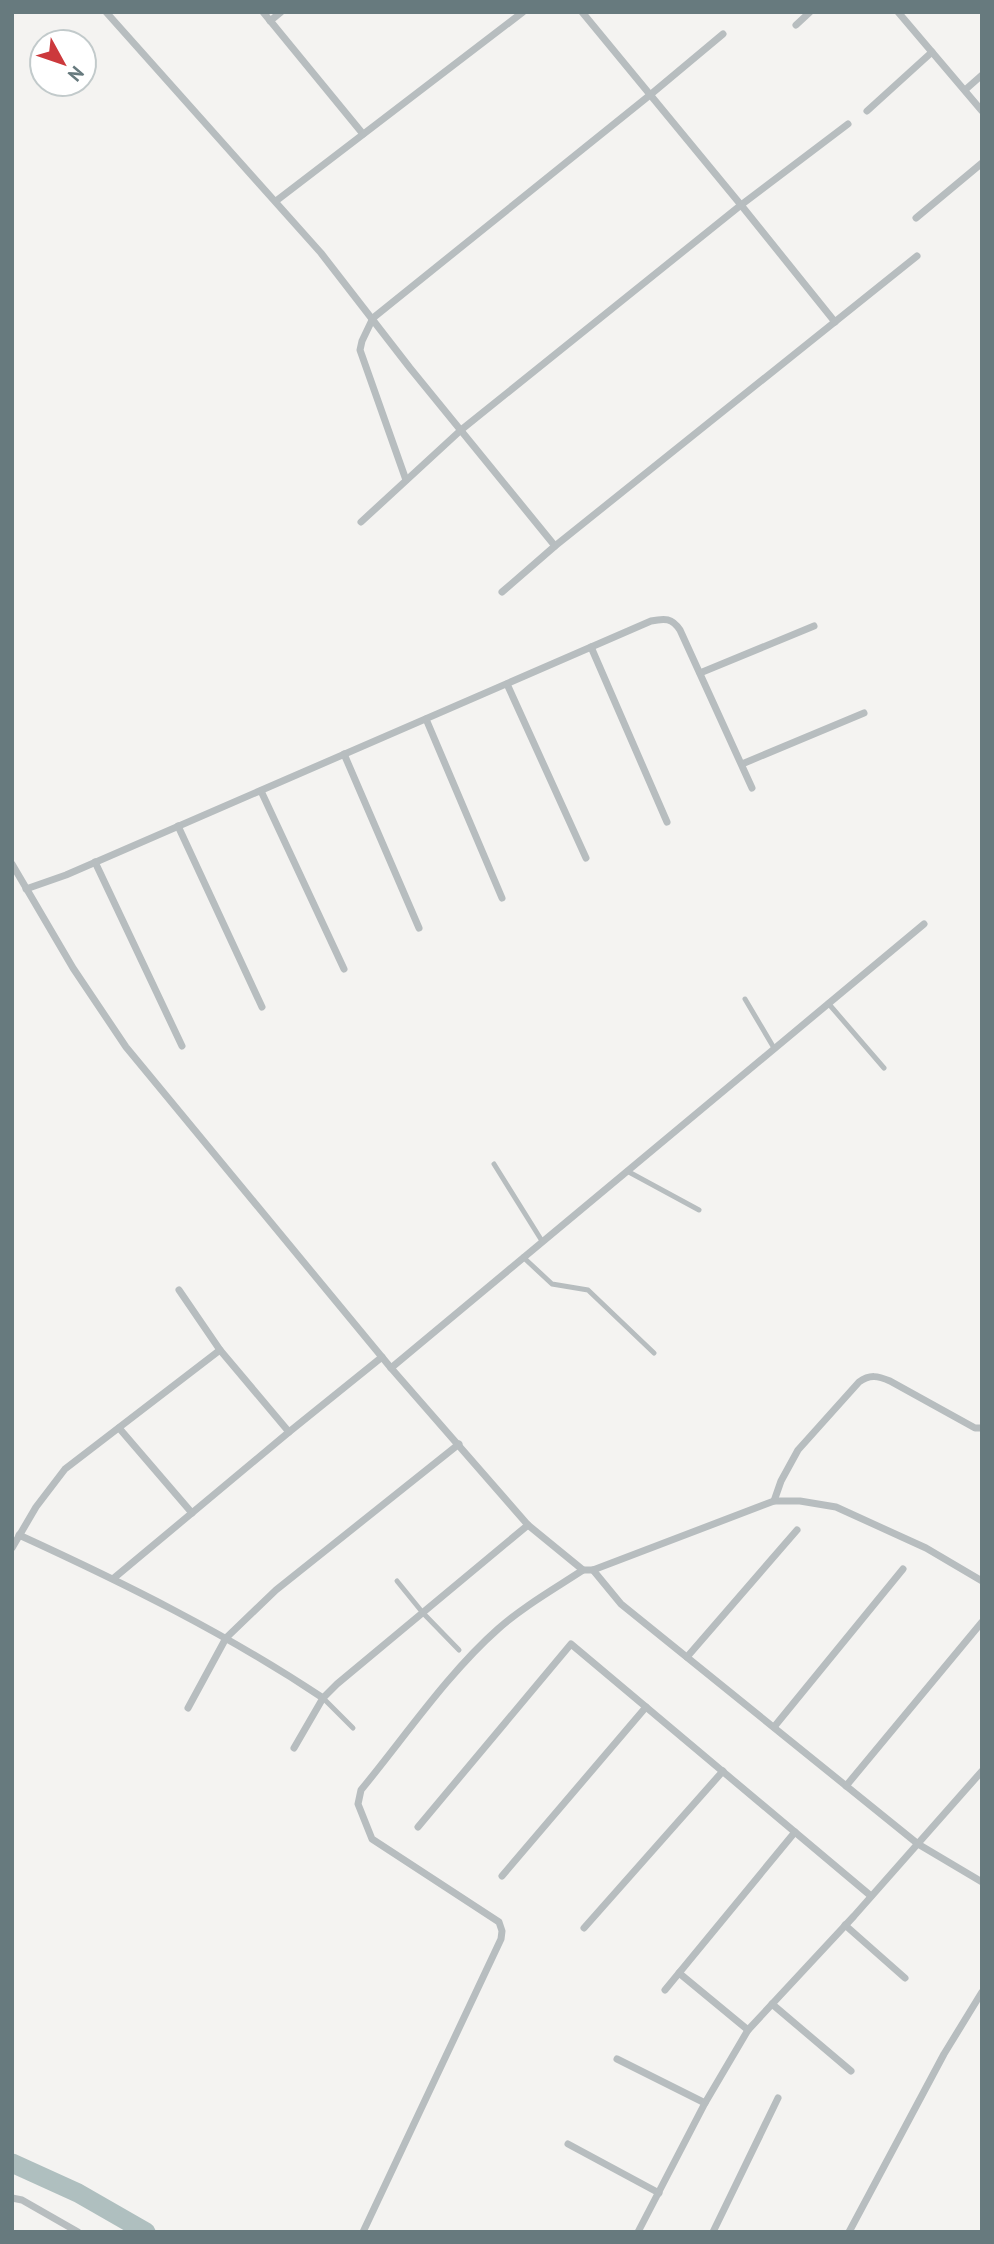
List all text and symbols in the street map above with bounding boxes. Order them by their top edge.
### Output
north arrow [28,28,98,98]
text: N [63,61,89,86]

